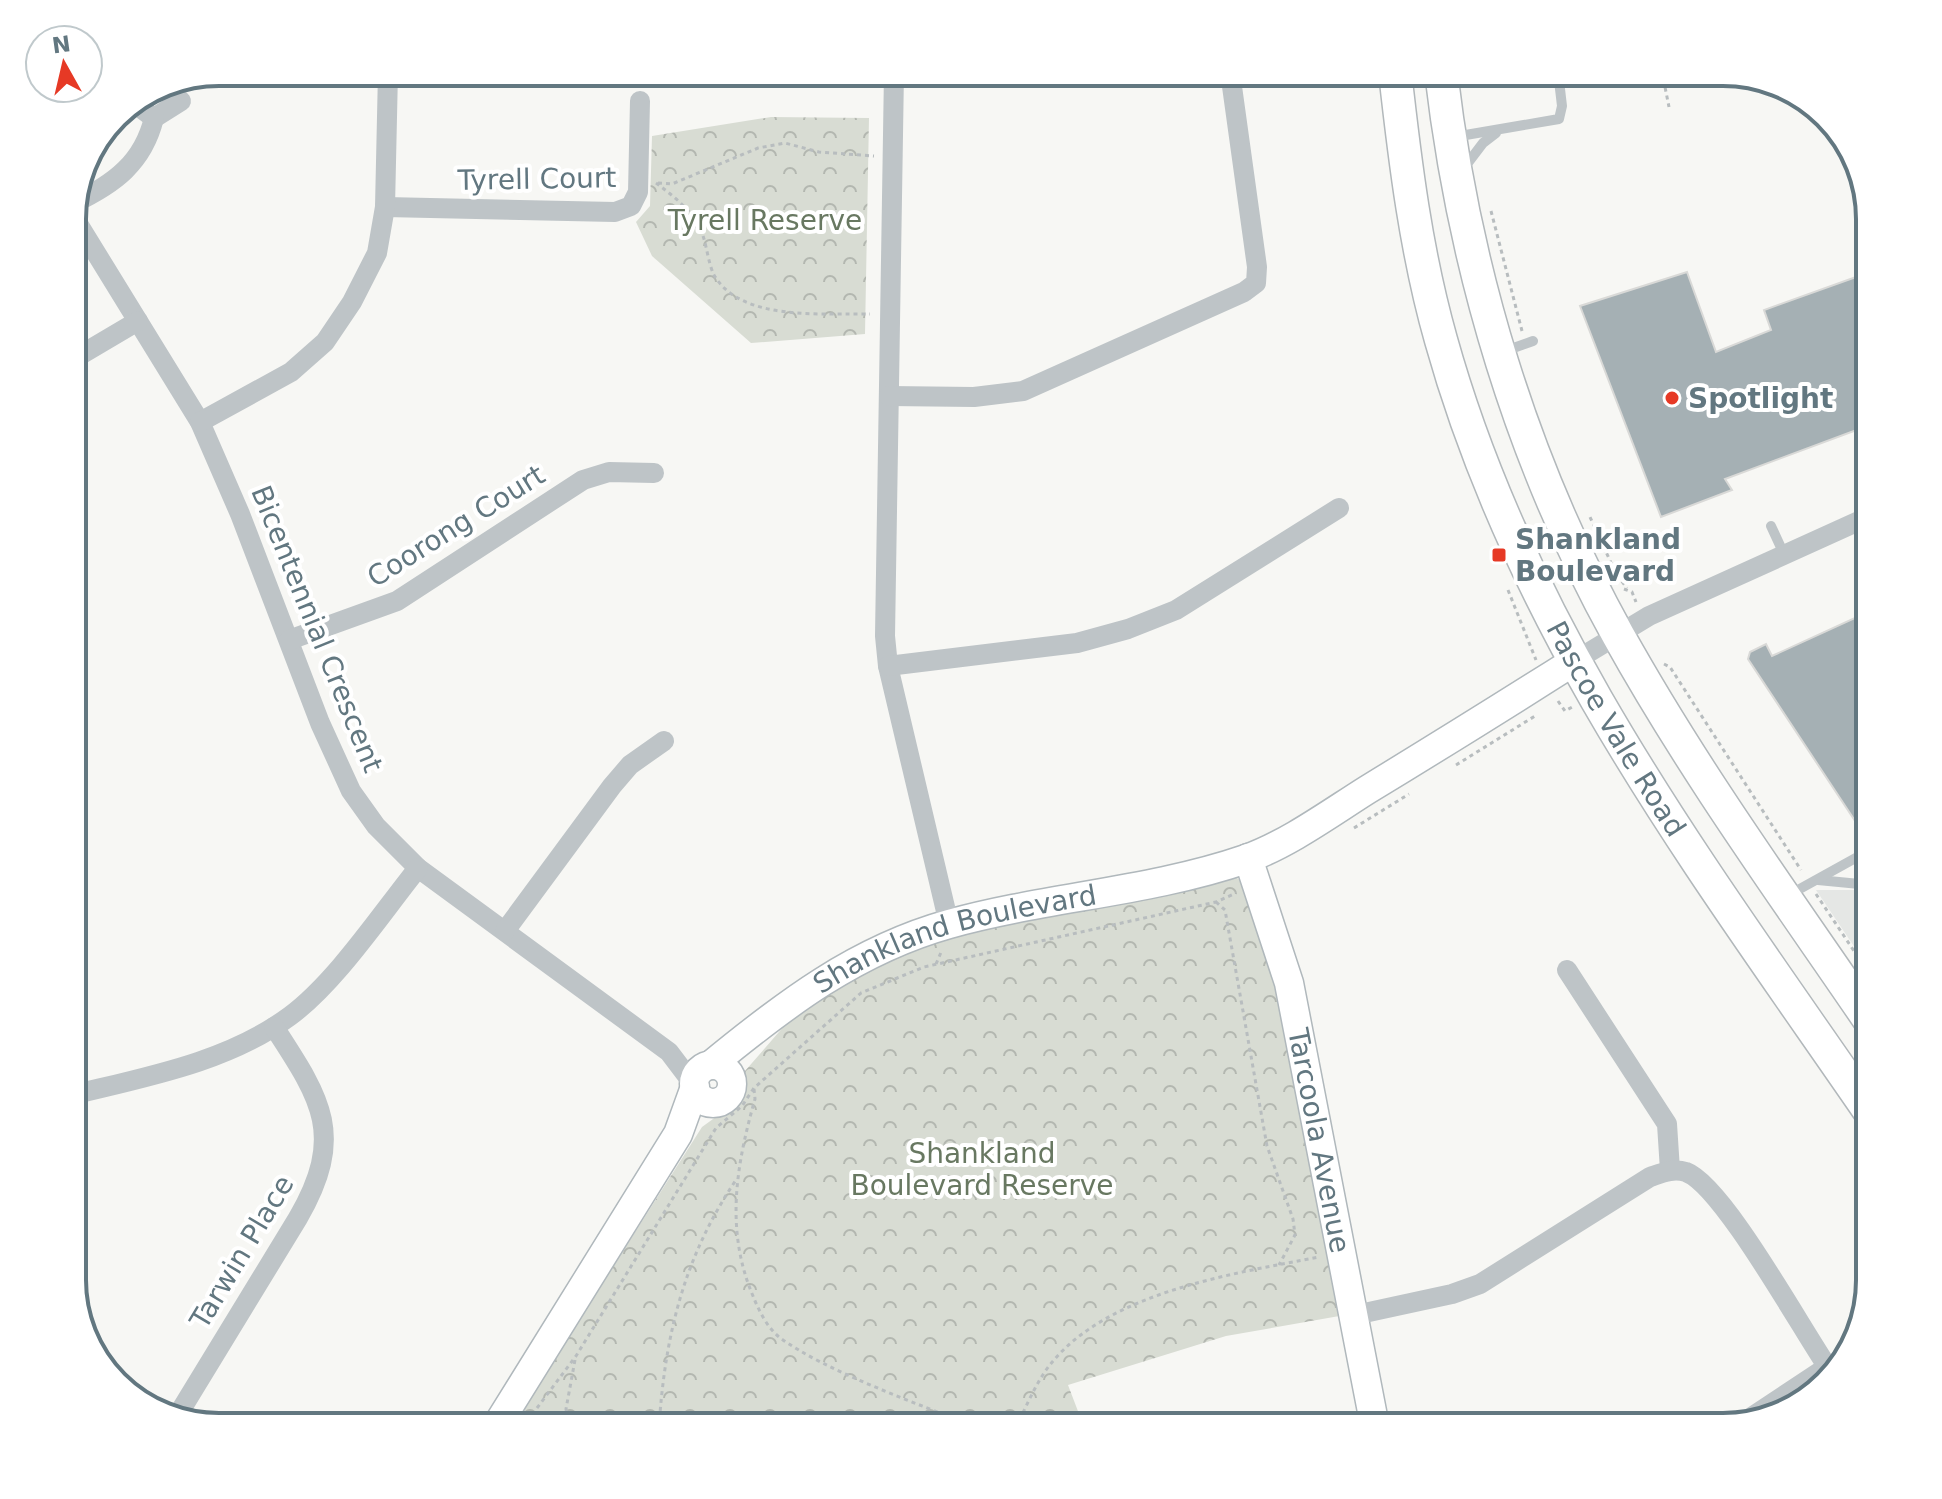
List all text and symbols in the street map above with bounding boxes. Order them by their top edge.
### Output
north arrow [24,24,104,104]
text: N [50,31,72,58]
street label: Tyrell Court [456,161,617,197]
park label: Tyrell Reserve [667,204,862,237]
place label: Spotlight [1688,382,1833,415]
marker: Spotlight [1663,389,1681,407]
street label: Coorong Court [361,458,551,594]
street label: Bicentennial Crescent [244,481,390,777]
place label: Shankland Boulevard [1515,523,1681,588]
marker: Shankland Boulevard [1490,546,1508,564]
street label: Pascoe Vale Road [1540,615,1693,842]
street label: Shankland Boulevard [807,878,1099,1000]
street label: Tarcoola Avenue [1281,1024,1357,1256]
park label: Shankland Boulevard Reserve [850,1137,1114,1202]
street label: Tarwin Place [183,1169,301,1335]

